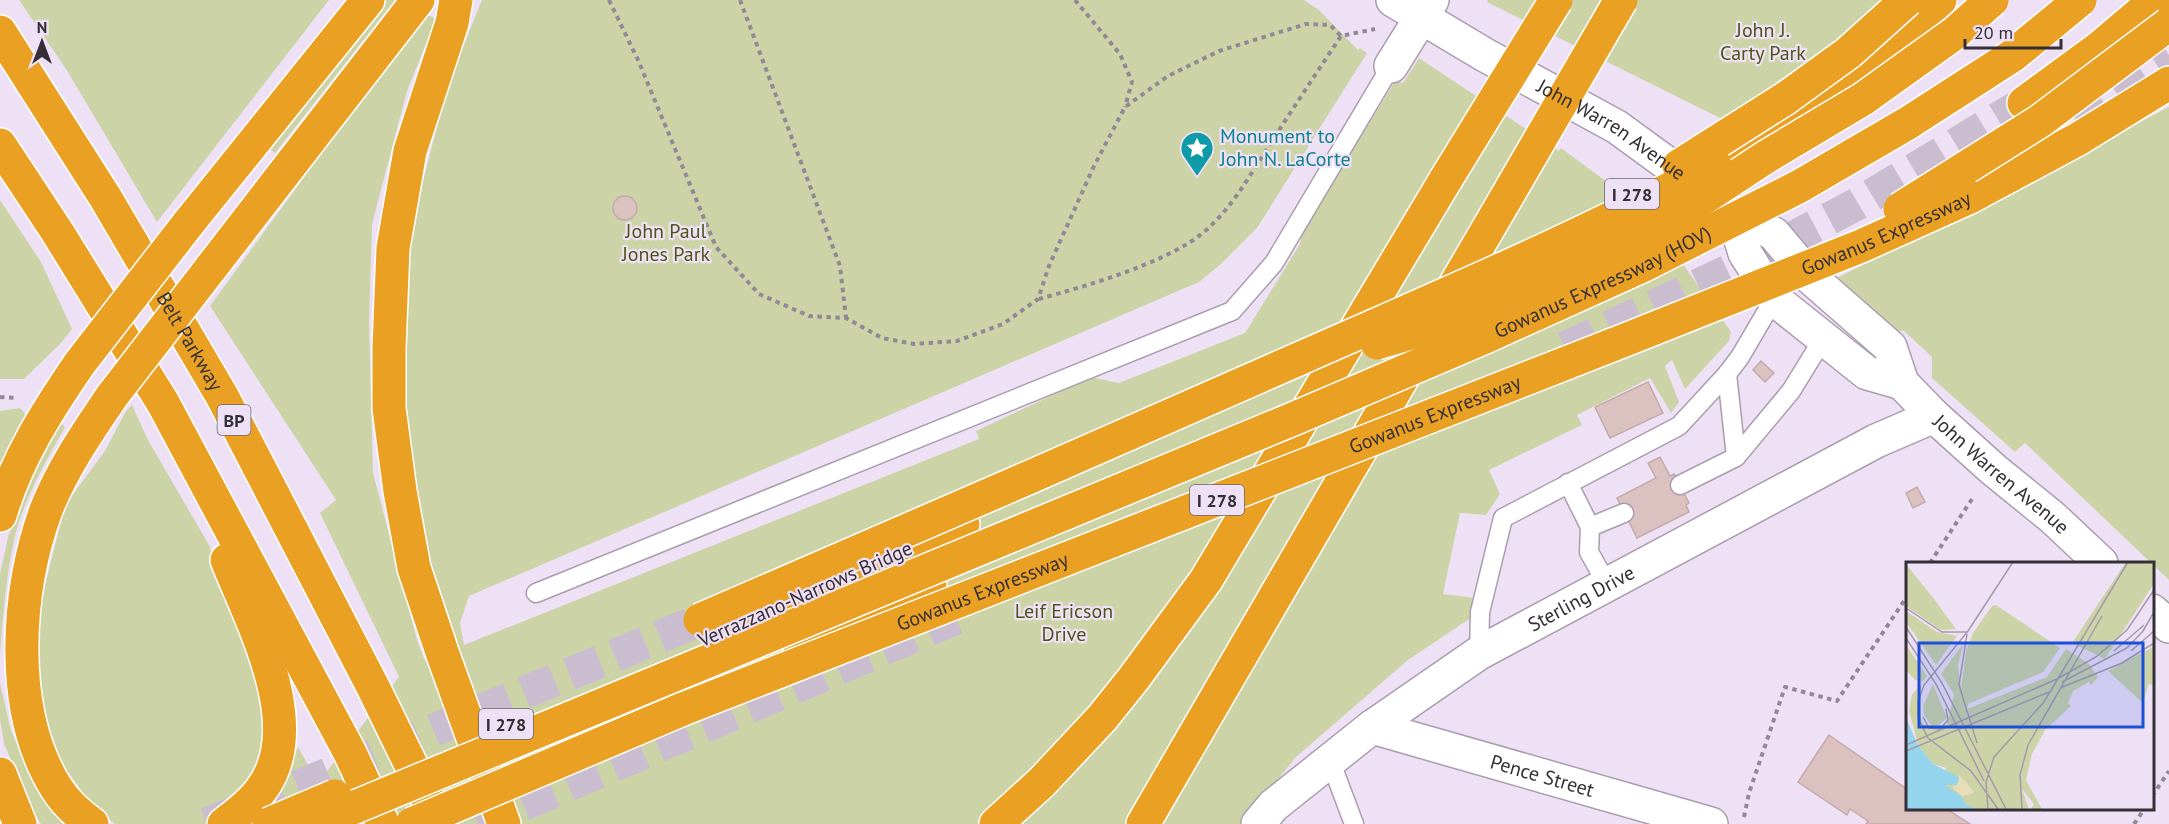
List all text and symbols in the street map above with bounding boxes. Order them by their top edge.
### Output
north arrow [12,12,72,72]
scale bar [1965,12,2061,50]
text: N [37,17,47,37]
park label: John J. Carty Park [1720,17,1806,66]
text: 20 m [1974,21,2013,44]
street label: John Warren Avenue [1532,72,1691,186]
place label: Monument to John N. LaCorte [1219,123,1351,172]
place icon: Monument to John N. LaCorte [1179,130,1215,177]
road number: I 278 [1605,179,1659,209]
street label: Gowanus Expressway [1797,185,1976,282]
park label: John Paul Jones Park [621,218,711,267]
street label: Gowanus Expressway (HOV) [1490,220,1715,344]
street label: Belt Parkway [151,287,229,396]
street label: Gowanus Expressway [1345,369,1525,460]
road number: BP [218,405,250,435]
street label: John Warren Avenue [1927,408,2075,539]
road number: I 278 [1190,485,1244,515]
street label: Verrazzano-Narrows Bridge [693,535,916,653]
street label: Gowanus Expressway [893,546,1073,637]
street label: Sterling Drive [1523,559,1639,638]
inset map [1906,562,2154,809]
park label: Leif Ericson Drive [1015,598,1113,647]
road number: I 278 [479,709,533,739]
street label: Pence Street [1487,749,1597,803]

